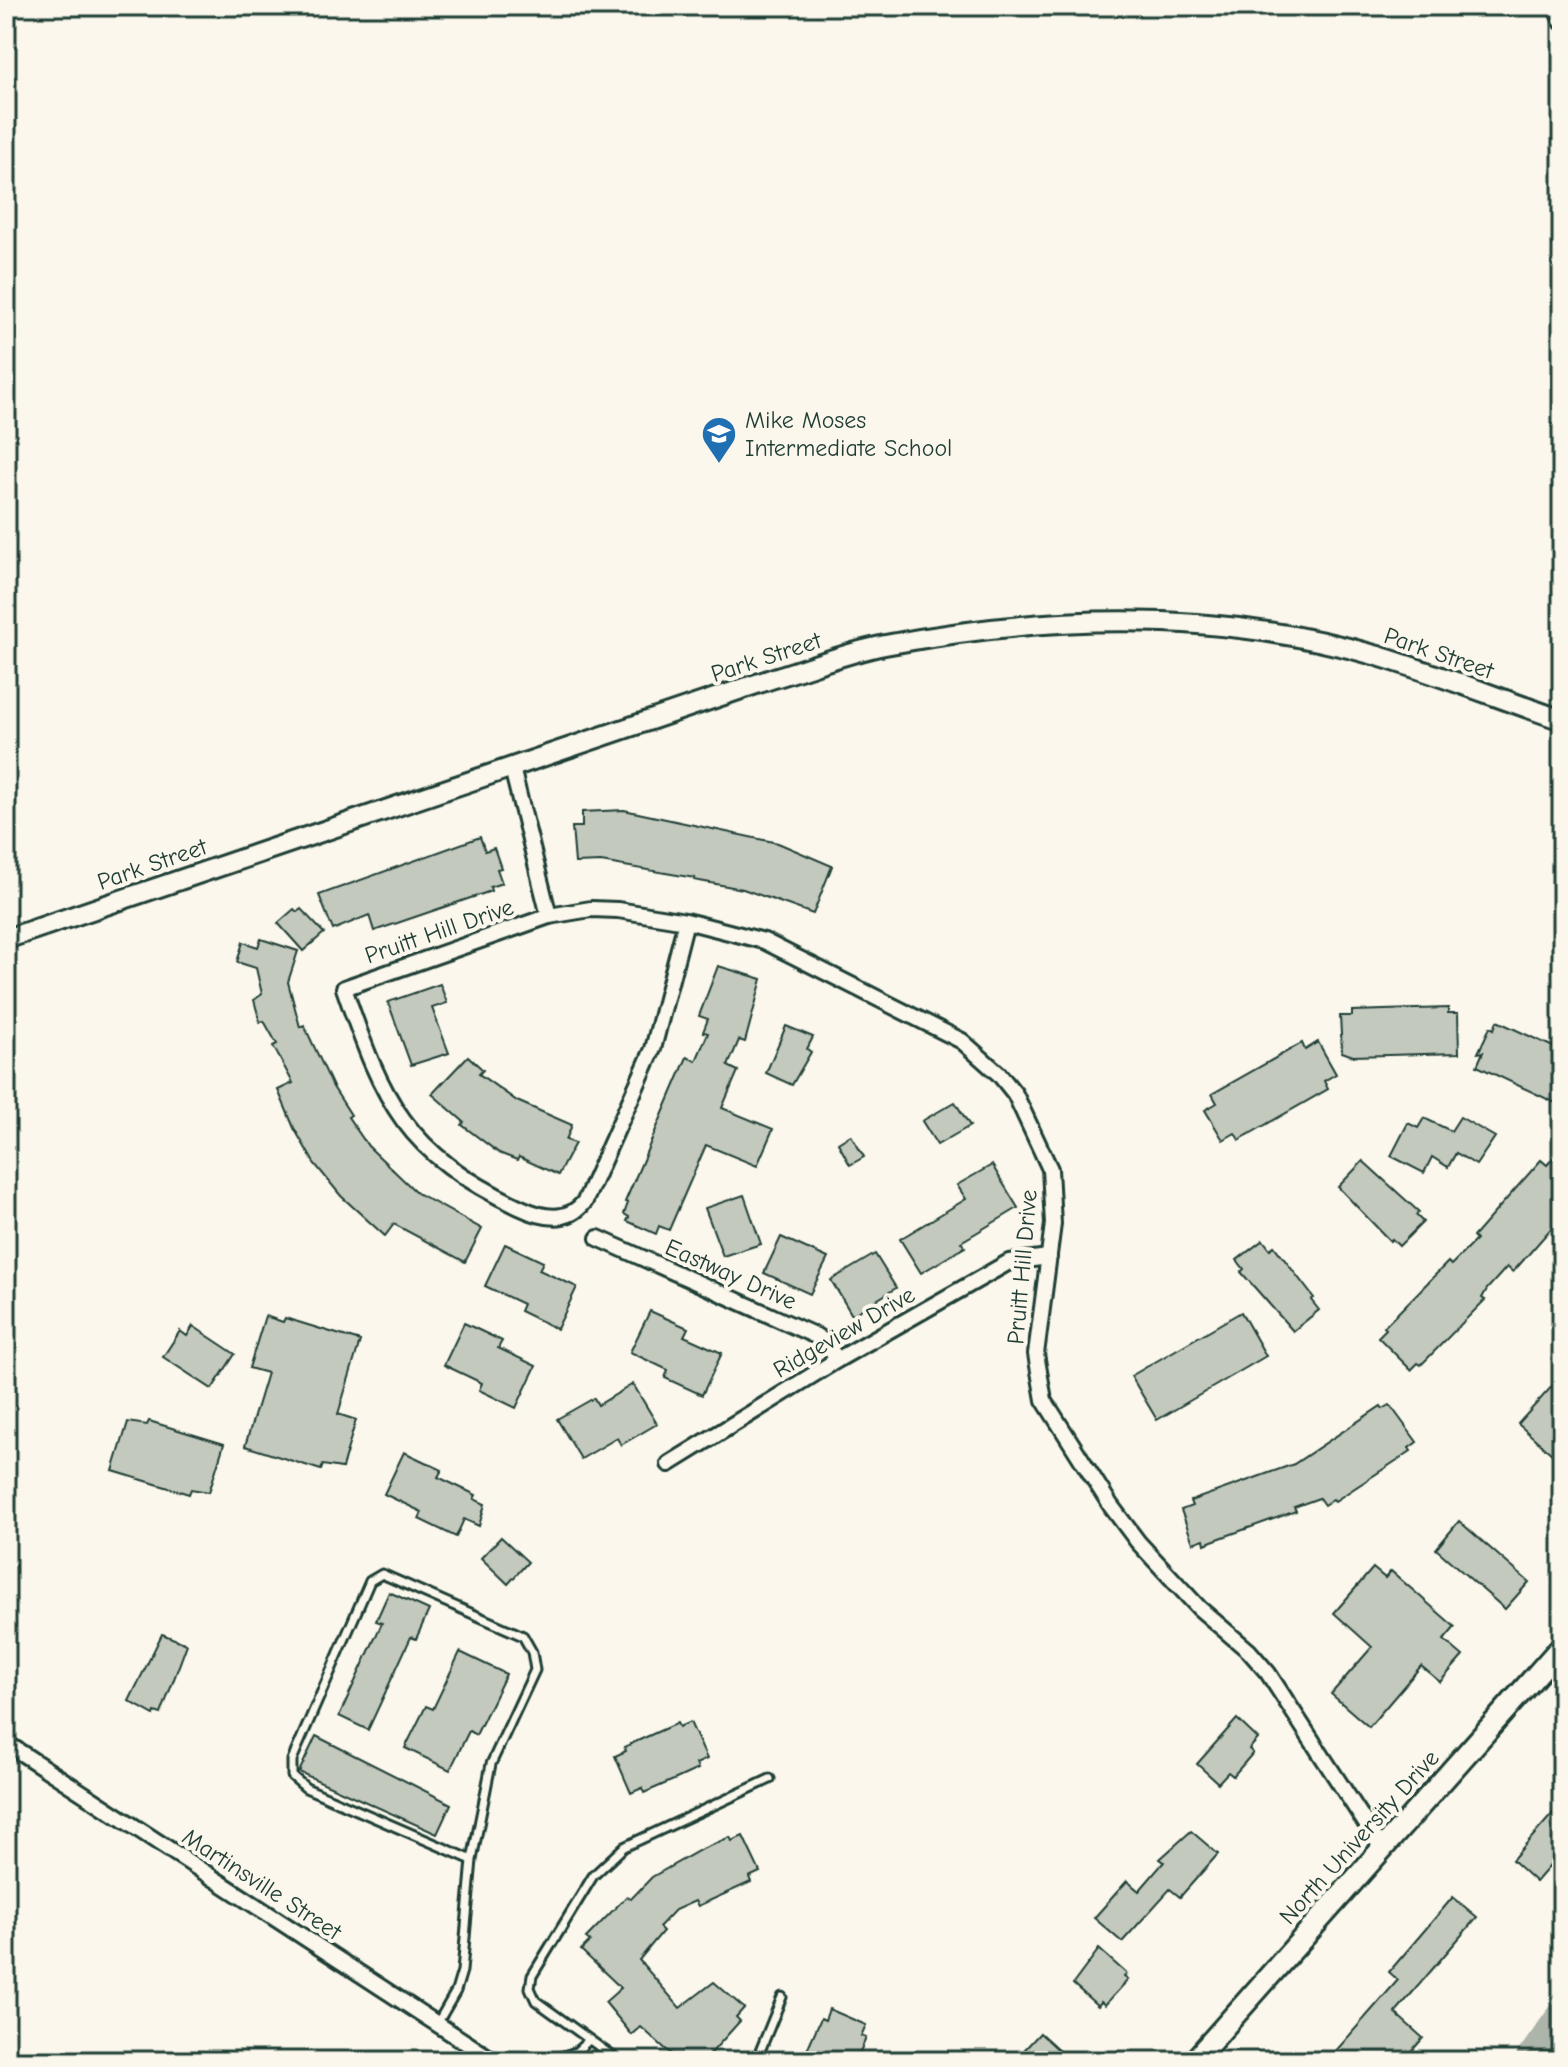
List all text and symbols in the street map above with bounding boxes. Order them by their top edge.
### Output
place label: Mike Moses Intermediate School [745,406,952,462]
school or university icon: Mike Moses Intermediate School [700,415,738,465]
street label: Park Street [1381,621,1499,685]
street label: Park Street [707,626,826,688]
street label: Park Street [94,832,212,896]
street label: Pruitt Hill Drive [361,892,517,970]
street label: Pruitt Hill Drive [1001,1188,1043,1346]
street label: Eastway Drive [661,1233,801,1315]
street label: Ridgeview Drive [768,1280,920,1384]
street label: North University Drive [1273,1744,1445,1930]
street label: Martinsville Street [177,1822,348,1946]

